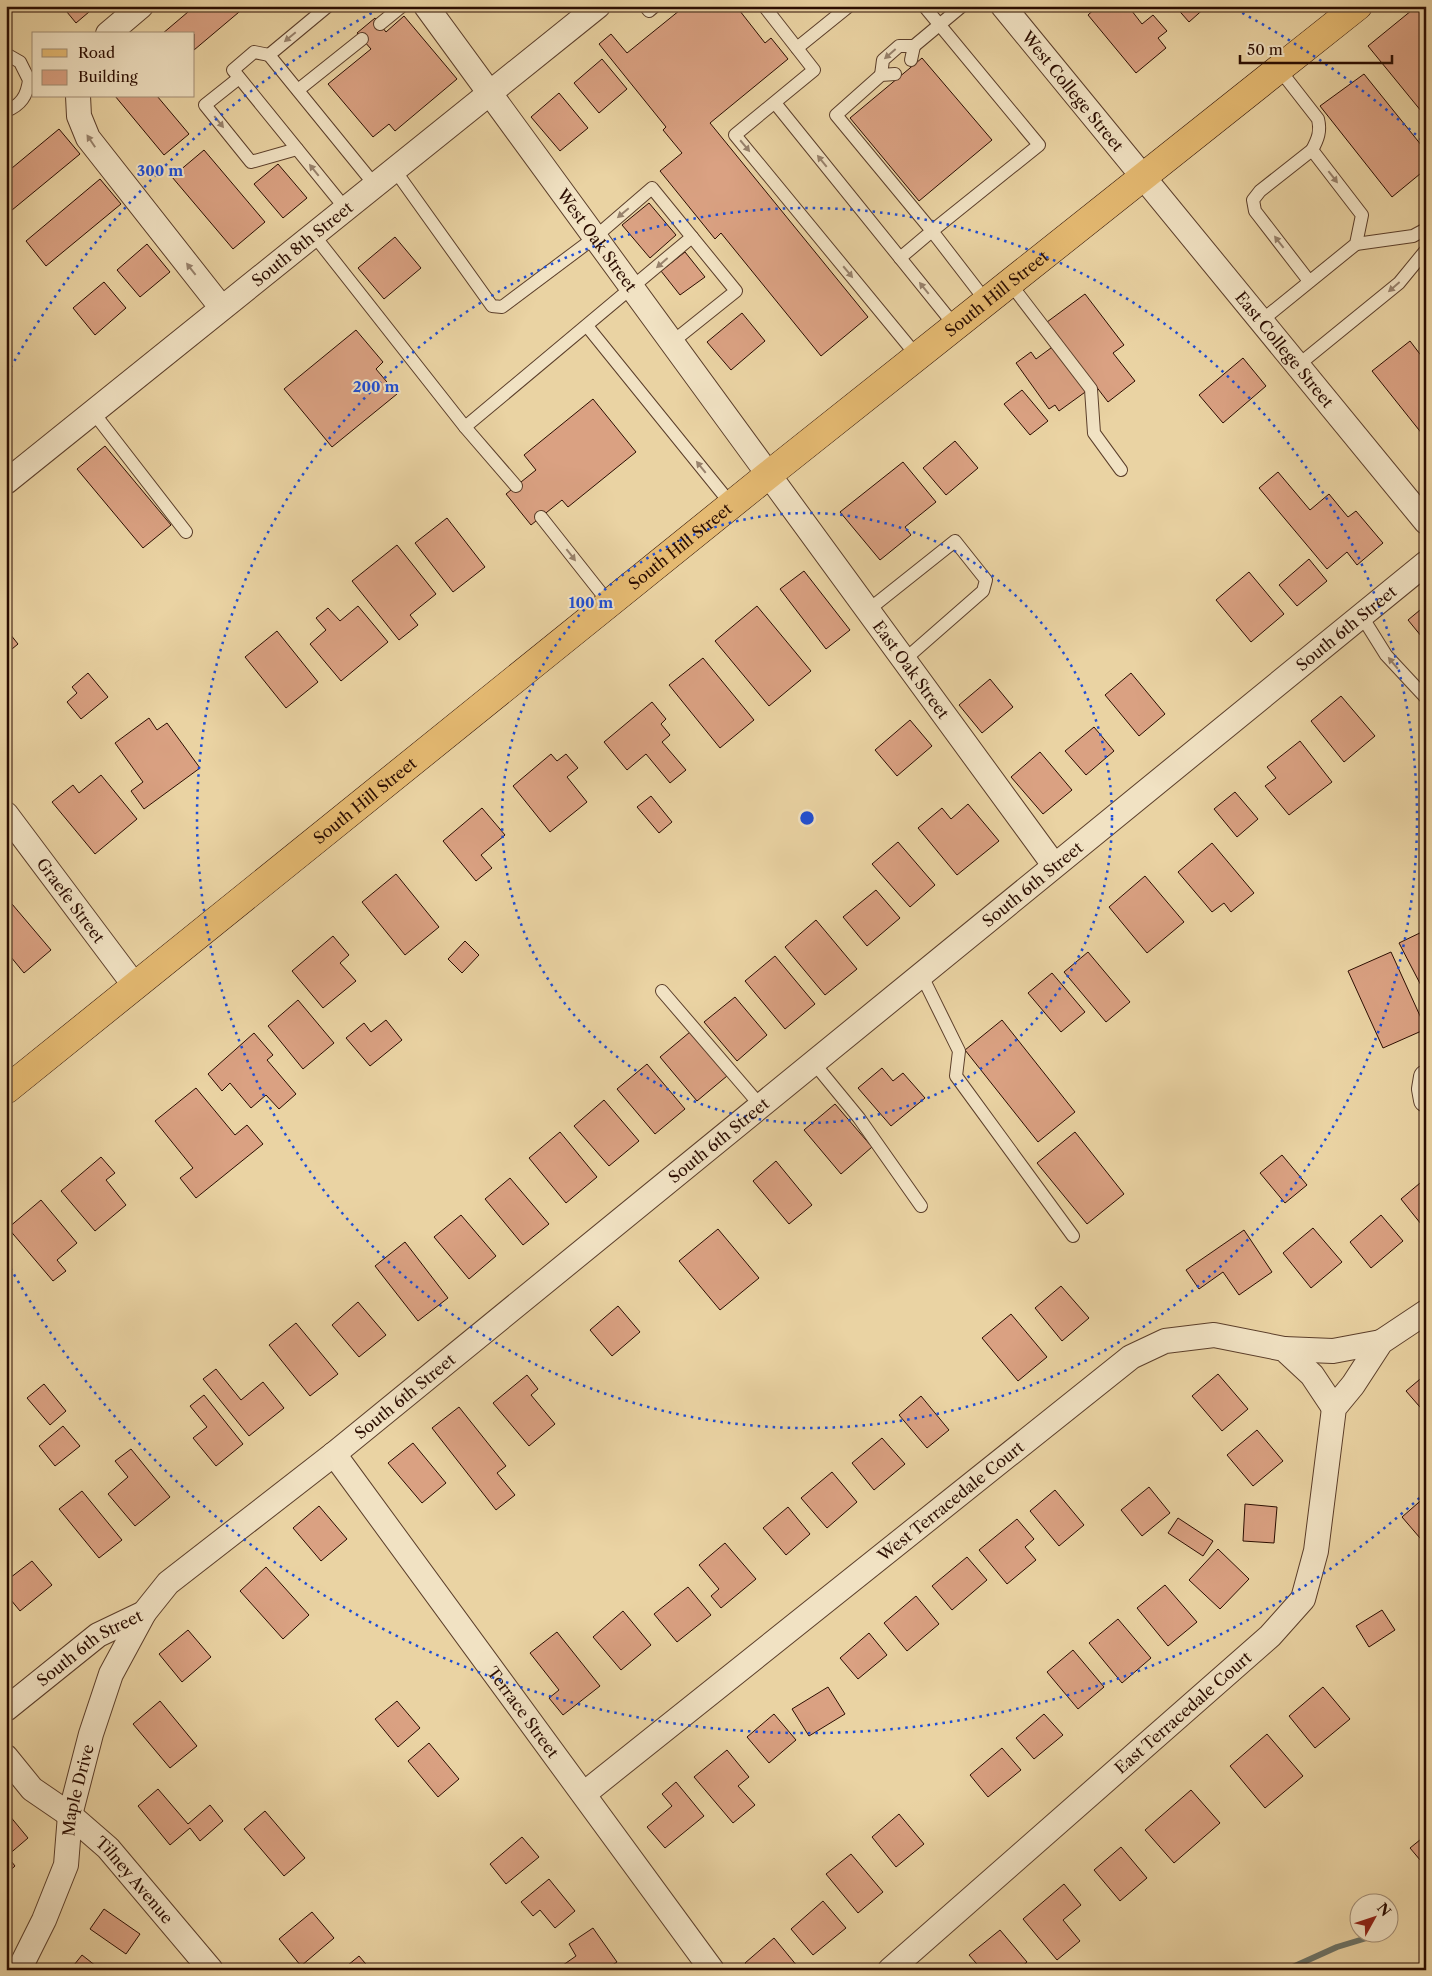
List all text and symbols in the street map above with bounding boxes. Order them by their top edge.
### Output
street label: West College Street [1017,26,1128,156]
legend [32,32,195,98]
one-way arrow [284,32,297,43]
scale bar [1240,32,1392,64]
text: 50 m [1247,40,1283,59]
text: Road [78,43,115,62]
one-way arrow [883,48,896,59]
text: Building [78,67,138,86]
one-way arrow [214,116,225,129]
one-way arrow [86,134,96,148]
one-way arrow [739,140,750,153]
one-way arrow [817,155,828,168]
text: 300 m [137,161,183,180]
one-way arrow [309,164,320,177]
one-way arrow [1328,170,1339,183]
street label: West Oak Street [552,184,642,296]
street label: South 8th Street [248,197,357,291]
one-way arrow [617,207,629,218]
one-way arrow [1274,236,1285,249]
street label: South Hill Street [941,246,1053,341]
one-way arrow [655,257,668,268]
one-way arrow [186,262,196,276]
one-way arrow [843,265,854,278]
one-way arrow [1387,281,1400,292]
one-way arrow [919,282,930,295]
street label: East College Street [1231,287,1338,412]
text: 200 m [353,377,399,396]
one-way arrow [695,460,706,473]
street label: South Hill Street [624,498,736,594]
one-way arrow [566,548,576,562]
street label: South 6th Street [1292,581,1401,675]
text: 100 m [569,593,613,612]
street label: East Oak Street [869,617,954,723]
one-way arrow [1387,658,1399,670]
street label: South Hill Street [309,753,421,848]
centre of rings [798,809,816,827]
street label: South 6th Street [978,837,1087,931]
street label: Graefe Street [32,854,109,947]
street label: South 6th Street [664,1093,773,1187]
street label: South 6th Street [350,1349,459,1443]
street label: West Terracedale Court [873,1437,1028,1566]
street label: South 6th Street [32,1605,146,1690]
street label: East Terracedale Court [1111,1647,1256,1778]
street label: Terrace Street [483,1663,563,1762]
street label: Maple Drive [58,1742,98,1837]
street label: Tilney Avenue [92,1832,178,1928]
north arrow [1350,1894,1400,1944]
text: N [1373,1899,1395,1920]

